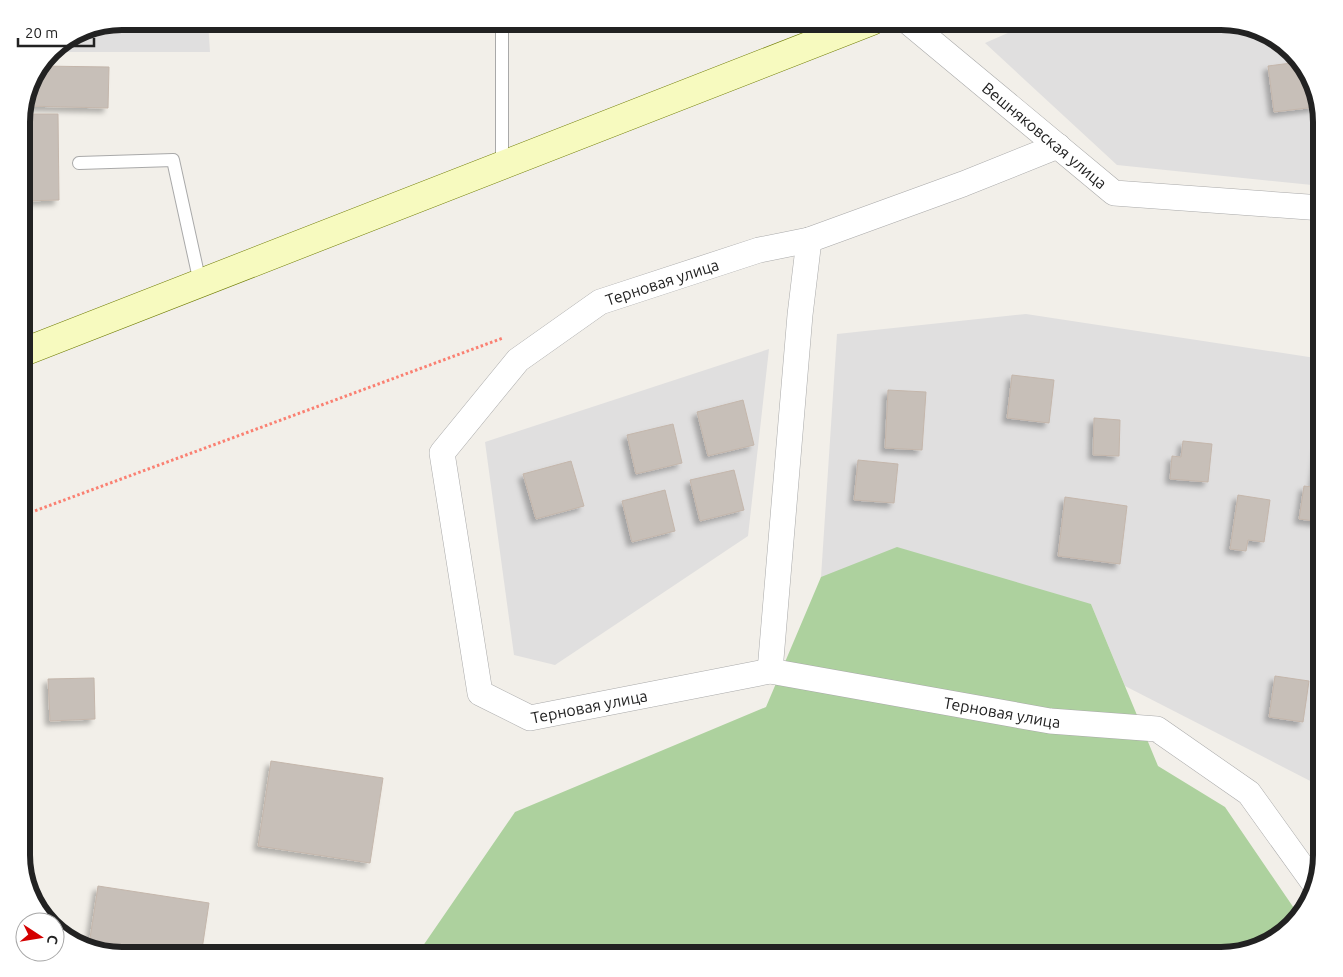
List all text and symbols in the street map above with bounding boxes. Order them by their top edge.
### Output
scale bar [18,15,94,47]
text: 20 m [25,24,58,41]
street label: Вешняковская улица [979,79,1110,192]
street label: Терновая улица [603,255,721,309]
street label: Терновая улица [529,686,649,727]
street label: Терновая улица [942,693,1061,731]
north arrow [15,912,65,962]
text: С [44,934,61,946]

